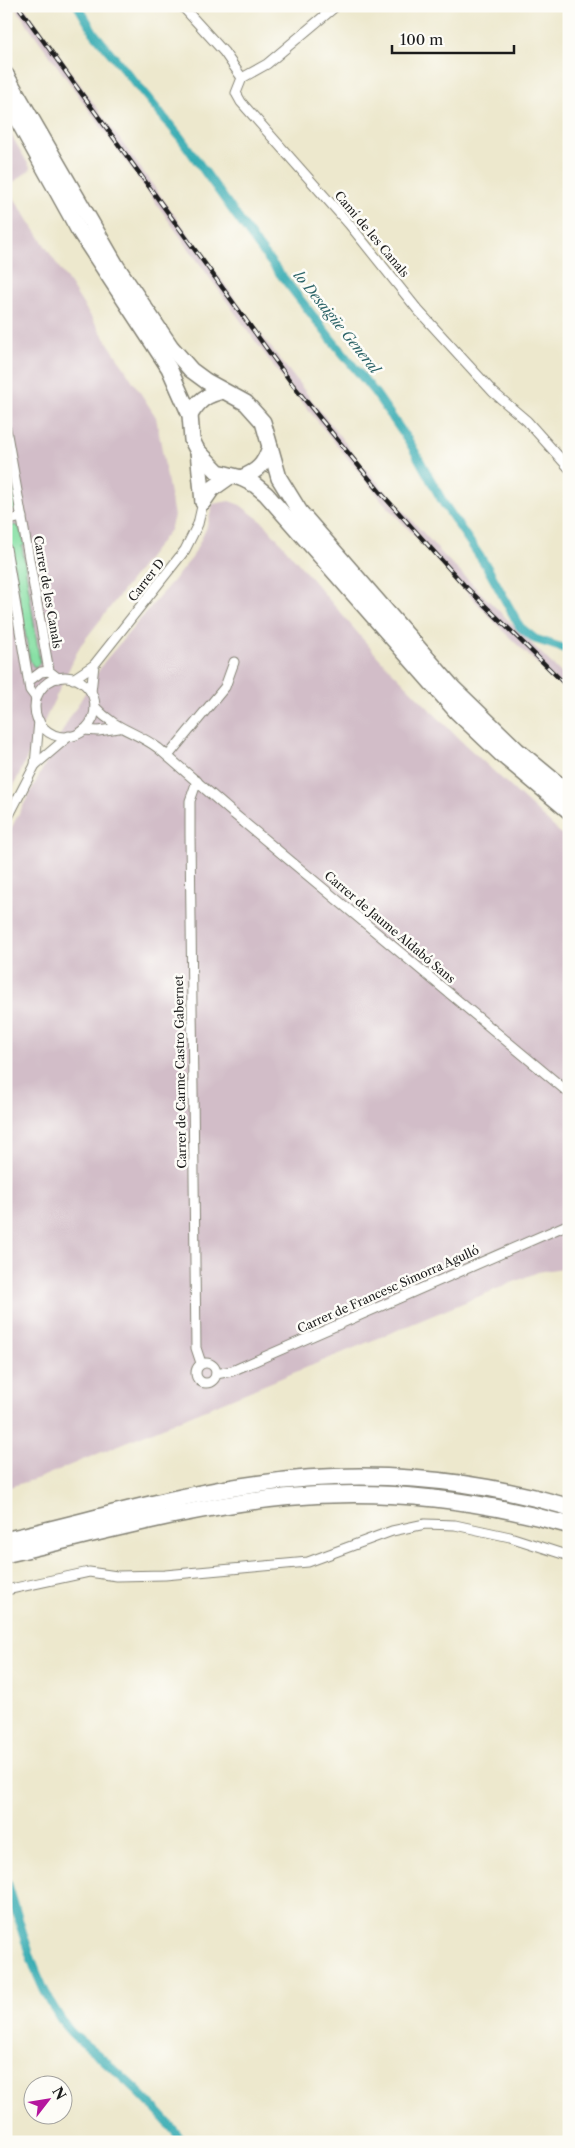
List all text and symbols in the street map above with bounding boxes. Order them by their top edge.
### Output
scale bar [392,22,515,54]
text: 100 m [400,30,443,49]
street label: Camí de les Canals [332,188,412,280]
water label: lo Desaigüe General [290,267,385,378]
street label: Carrer de les Canals [31,534,65,650]
street label: Carrer D [125,555,167,604]
street label: Carrer de Jaume Aldabó Sans [322,868,458,986]
street label: Carrer de Carme Castro Gabernet [171,975,189,1169]
street label: Carrer de Francesc Simorra Agulló [295,1242,481,1336]
north arrow [22,2076,72,2126]
text: N [48,2083,70,2103]

